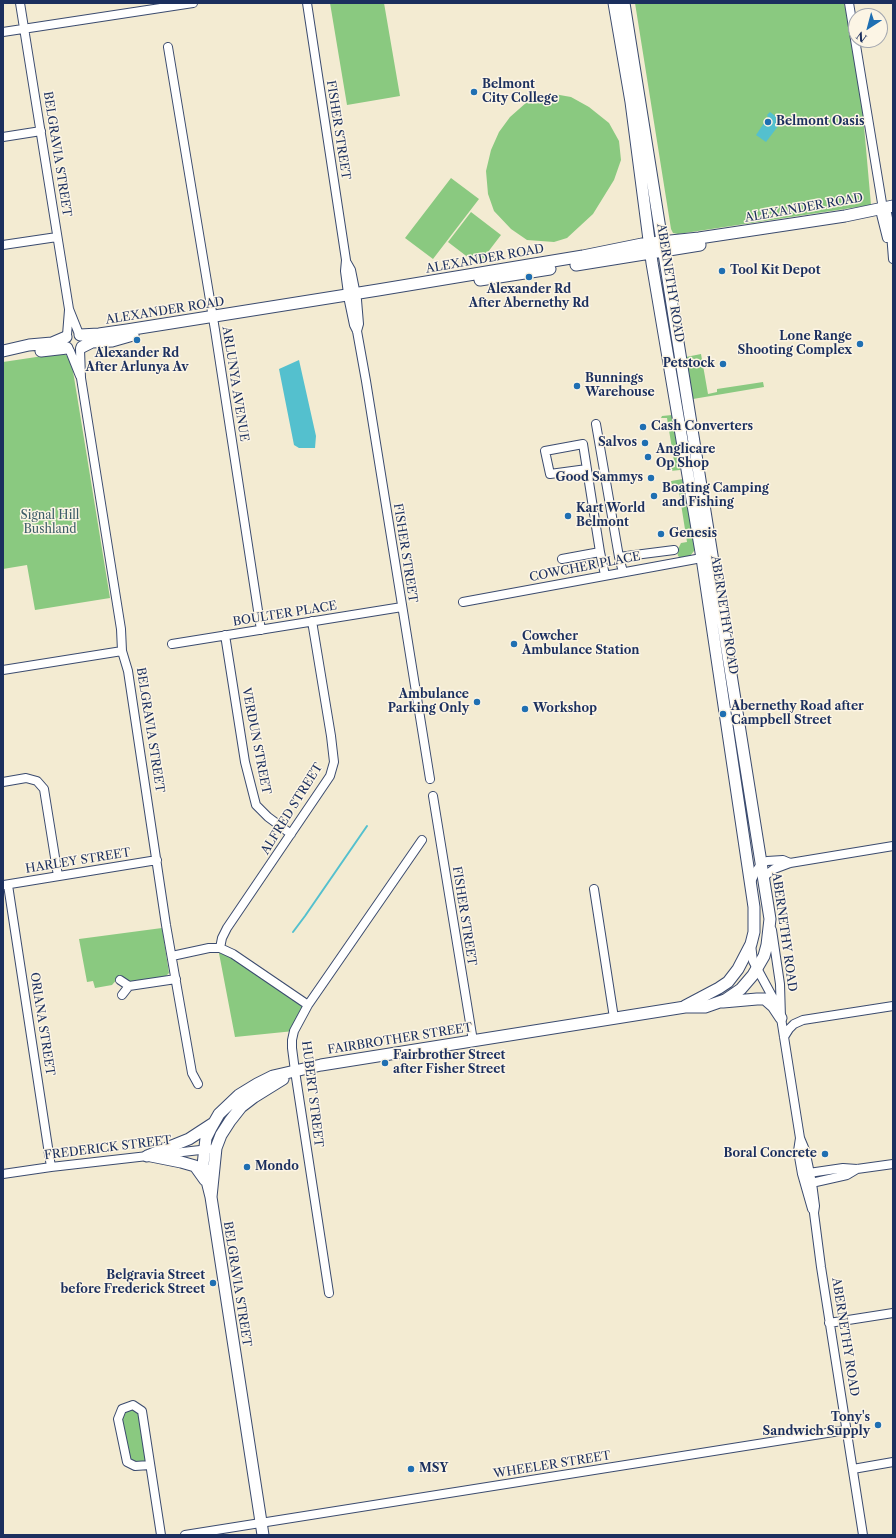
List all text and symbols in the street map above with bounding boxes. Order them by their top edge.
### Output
north arrow [848,8,888,48]
text: N [854,28,870,45]
place label: Belmont City College [482,78,558,106]
street label: FISHER STREET [323,79,353,181]
marker: Belmont City College [469,87,479,97]
street label: BELGRAVIA STREET [40,90,74,218]
place label: Belmont Oasis [776,115,865,129]
marker: Belmont Oasis [763,117,773,127]
street label: ALEXANDER ROAD [744,190,864,226]
street label: ABERNETHY ROAD [653,222,687,344]
street label: ALEXANDER ROAD [425,241,545,277]
place label: Tool Kit Depot [730,264,820,278]
marker: Tool Kit Depot [717,266,727,276]
marker: Alexander Rd After Abernethy Rd [524,272,534,282]
place label: Alexander Rd After Abernethy Rd [469,283,589,311]
street label: ALEXANDER ROAD [105,295,225,327]
street label: ARLUNYA AVENUE [219,325,251,443]
place label: Lone Range Shooting Complex [738,330,852,358]
marker: Alexander Rd After Arlunya Av [132,335,142,345]
marker: Lone Range Shooting Complex [855,339,865,349]
place label: Alexander Rd After Arlunya Av [85,347,189,375]
place label: Petstock [663,357,715,371]
marker: Petstock [718,359,728,369]
place label: Bunnings Warehouse [585,372,655,400]
marker: Bunnings Warehouse [572,381,582,391]
place label: Cash Converters [651,420,753,434]
marker: Cash Converters [638,422,648,432]
place label: Salvos [598,436,637,450]
marker: Salvos [640,438,650,448]
place label: Anglicare Op Shop [656,443,715,471]
marker: Anglicare Op Shop [643,452,653,462]
place label: Good Sammys [556,471,643,485]
marker: Good Sammys [646,473,656,483]
place label: Boating Camping and Fishing [662,482,769,510]
marker: Boating Camping and Fishing [649,491,659,501]
street label: FISHER STREET [390,502,420,604]
place label: Kart World Belmont [576,502,645,530]
park label: Signal Hill Bushland [21,509,79,537]
marker: Kart World Belmont [563,511,573,521]
place label: Genesis [669,527,717,541]
marker: Genesis [656,529,666,539]
street label: COWCHER PLACE [528,549,642,585]
street label: ABERNETHY ROAD [707,554,741,676]
street label: BOULTER PLACE [232,599,338,629]
place label: Cowcher Ambulance Station [522,630,640,658]
marker: Cowcher Ambulance Station [509,639,519,649]
street label: BELGRAVIA STREET [133,666,167,794]
street label: VERDUN STREET [239,687,273,795]
place label: Ambulance Parking Only [388,688,469,716]
marker: Ambulance Parking Only [472,697,482,707]
place label: Abernethy Road after Campbell Street [731,700,864,728]
place label: Workshop [533,702,597,716]
marker: Workshop [520,704,530,714]
marker: Abernethy Road after Campbell Street [718,709,728,719]
street label: ALFRED STREET [258,761,326,857]
street label: HARLEY STREET [24,846,132,876]
street label: FISHER STREET [449,865,479,967]
street label: ABERNETHY ROAD [769,871,799,993]
street label: ORIANA STREET [27,971,57,1077]
street label: FAIRBROTHER STREET [327,1020,473,1058]
street label: HUBERT STREET [298,1040,326,1148]
place label: Fairbrother Street after Fisher Street [393,1049,505,1077]
marker: Fairbrother Street after Fisher Street [380,1058,390,1068]
street label: FREDERICK STREET [44,1133,172,1163]
place label: Boral Concrete [723,1147,817,1161]
marker: Boral Concrete [820,1149,830,1159]
place label: Mondo [255,1160,299,1174]
marker: Mondo [242,1162,252,1172]
street label: BELGRAVIA STREET [220,1220,254,1348]
place label: Belgravia Street before Frederick Street [60,1269,205,1297]
street label: ABERNETHY ROAD [828,1276,862,1398]
marker: Belgravia Street before Frederick Street [208,1278,218,1288]
place label: Tony's Sandwich Supply [763,1411,870,1439]
marker: Tony's Sandwich Supply [873,1420,883,1430]
street label: WHEELER STREET [492,1449,612,1481]
place label: MSY [419,1462,448,1476]
marker: MSY [406,1464,416,1474]

